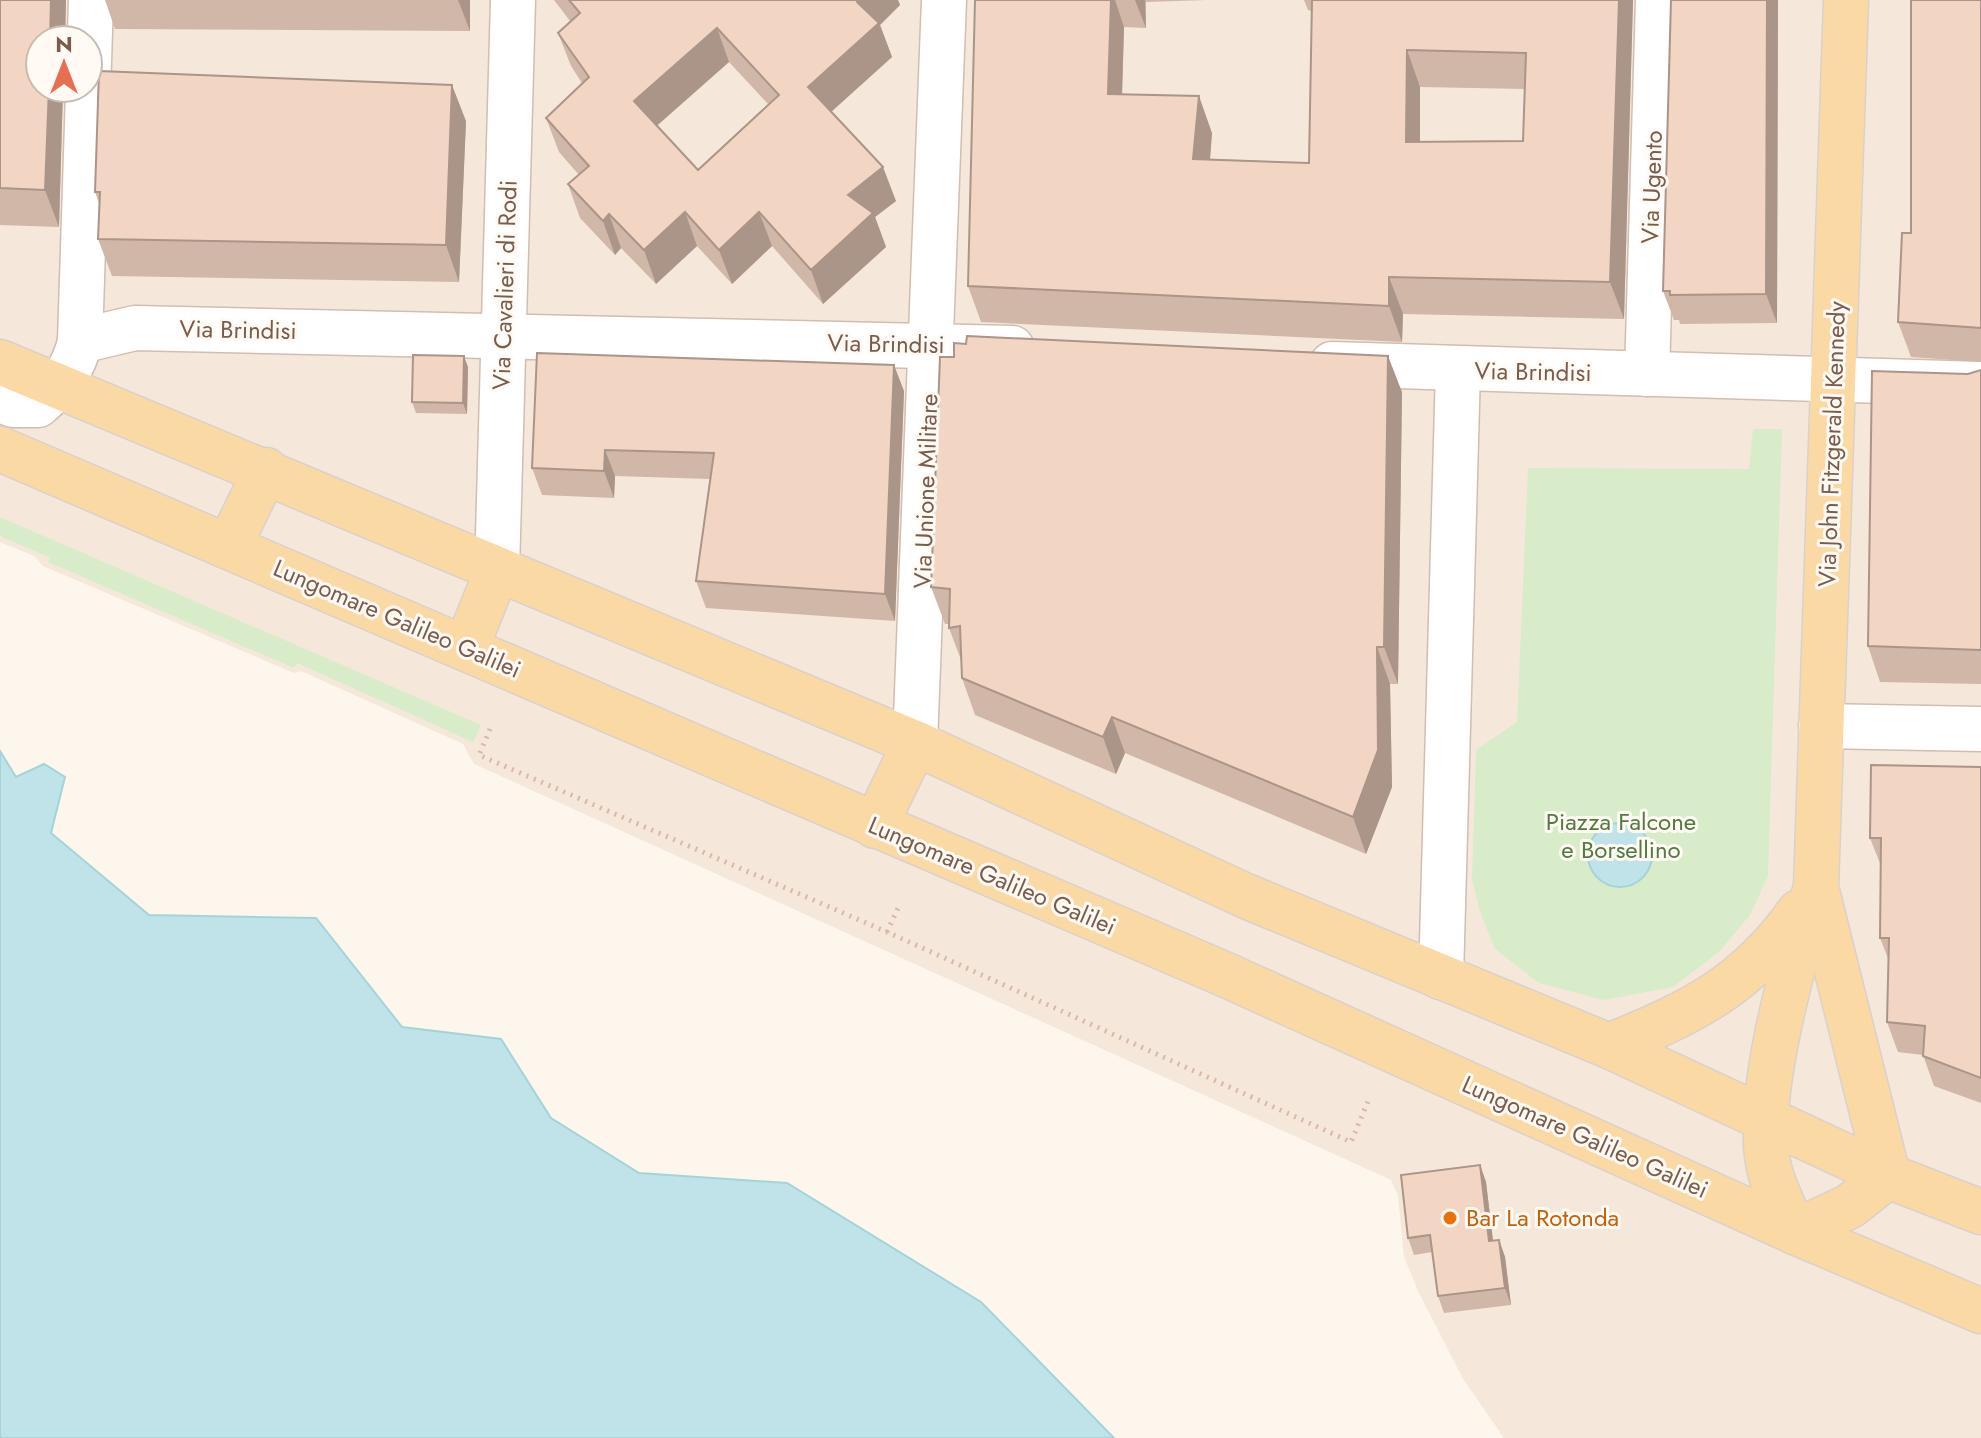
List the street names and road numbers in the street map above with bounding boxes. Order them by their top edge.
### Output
street label: Via Ugento [1632,130,1671,244]
street label: Via Cavalieri di Rodi [483,179,526,391]
street label: Via John Fitzgerald Kennedy [1809,300,1854,587]
street label: Via Brindisi [179,311,297,348]
street label: Via Brindisi [827,325,945,362]
street label: Via Brindisi [1474,353,1592,390]
street label: Via Unione Militare [905,393,946,589]
street label: Lungomare Galileo Galilei [268,550,527,687]
street label: Lungomare Galileo Galilei [863,807,1122,944]
street label: Lungomare Galileo Galilei [1457,1066,1714,1207]

